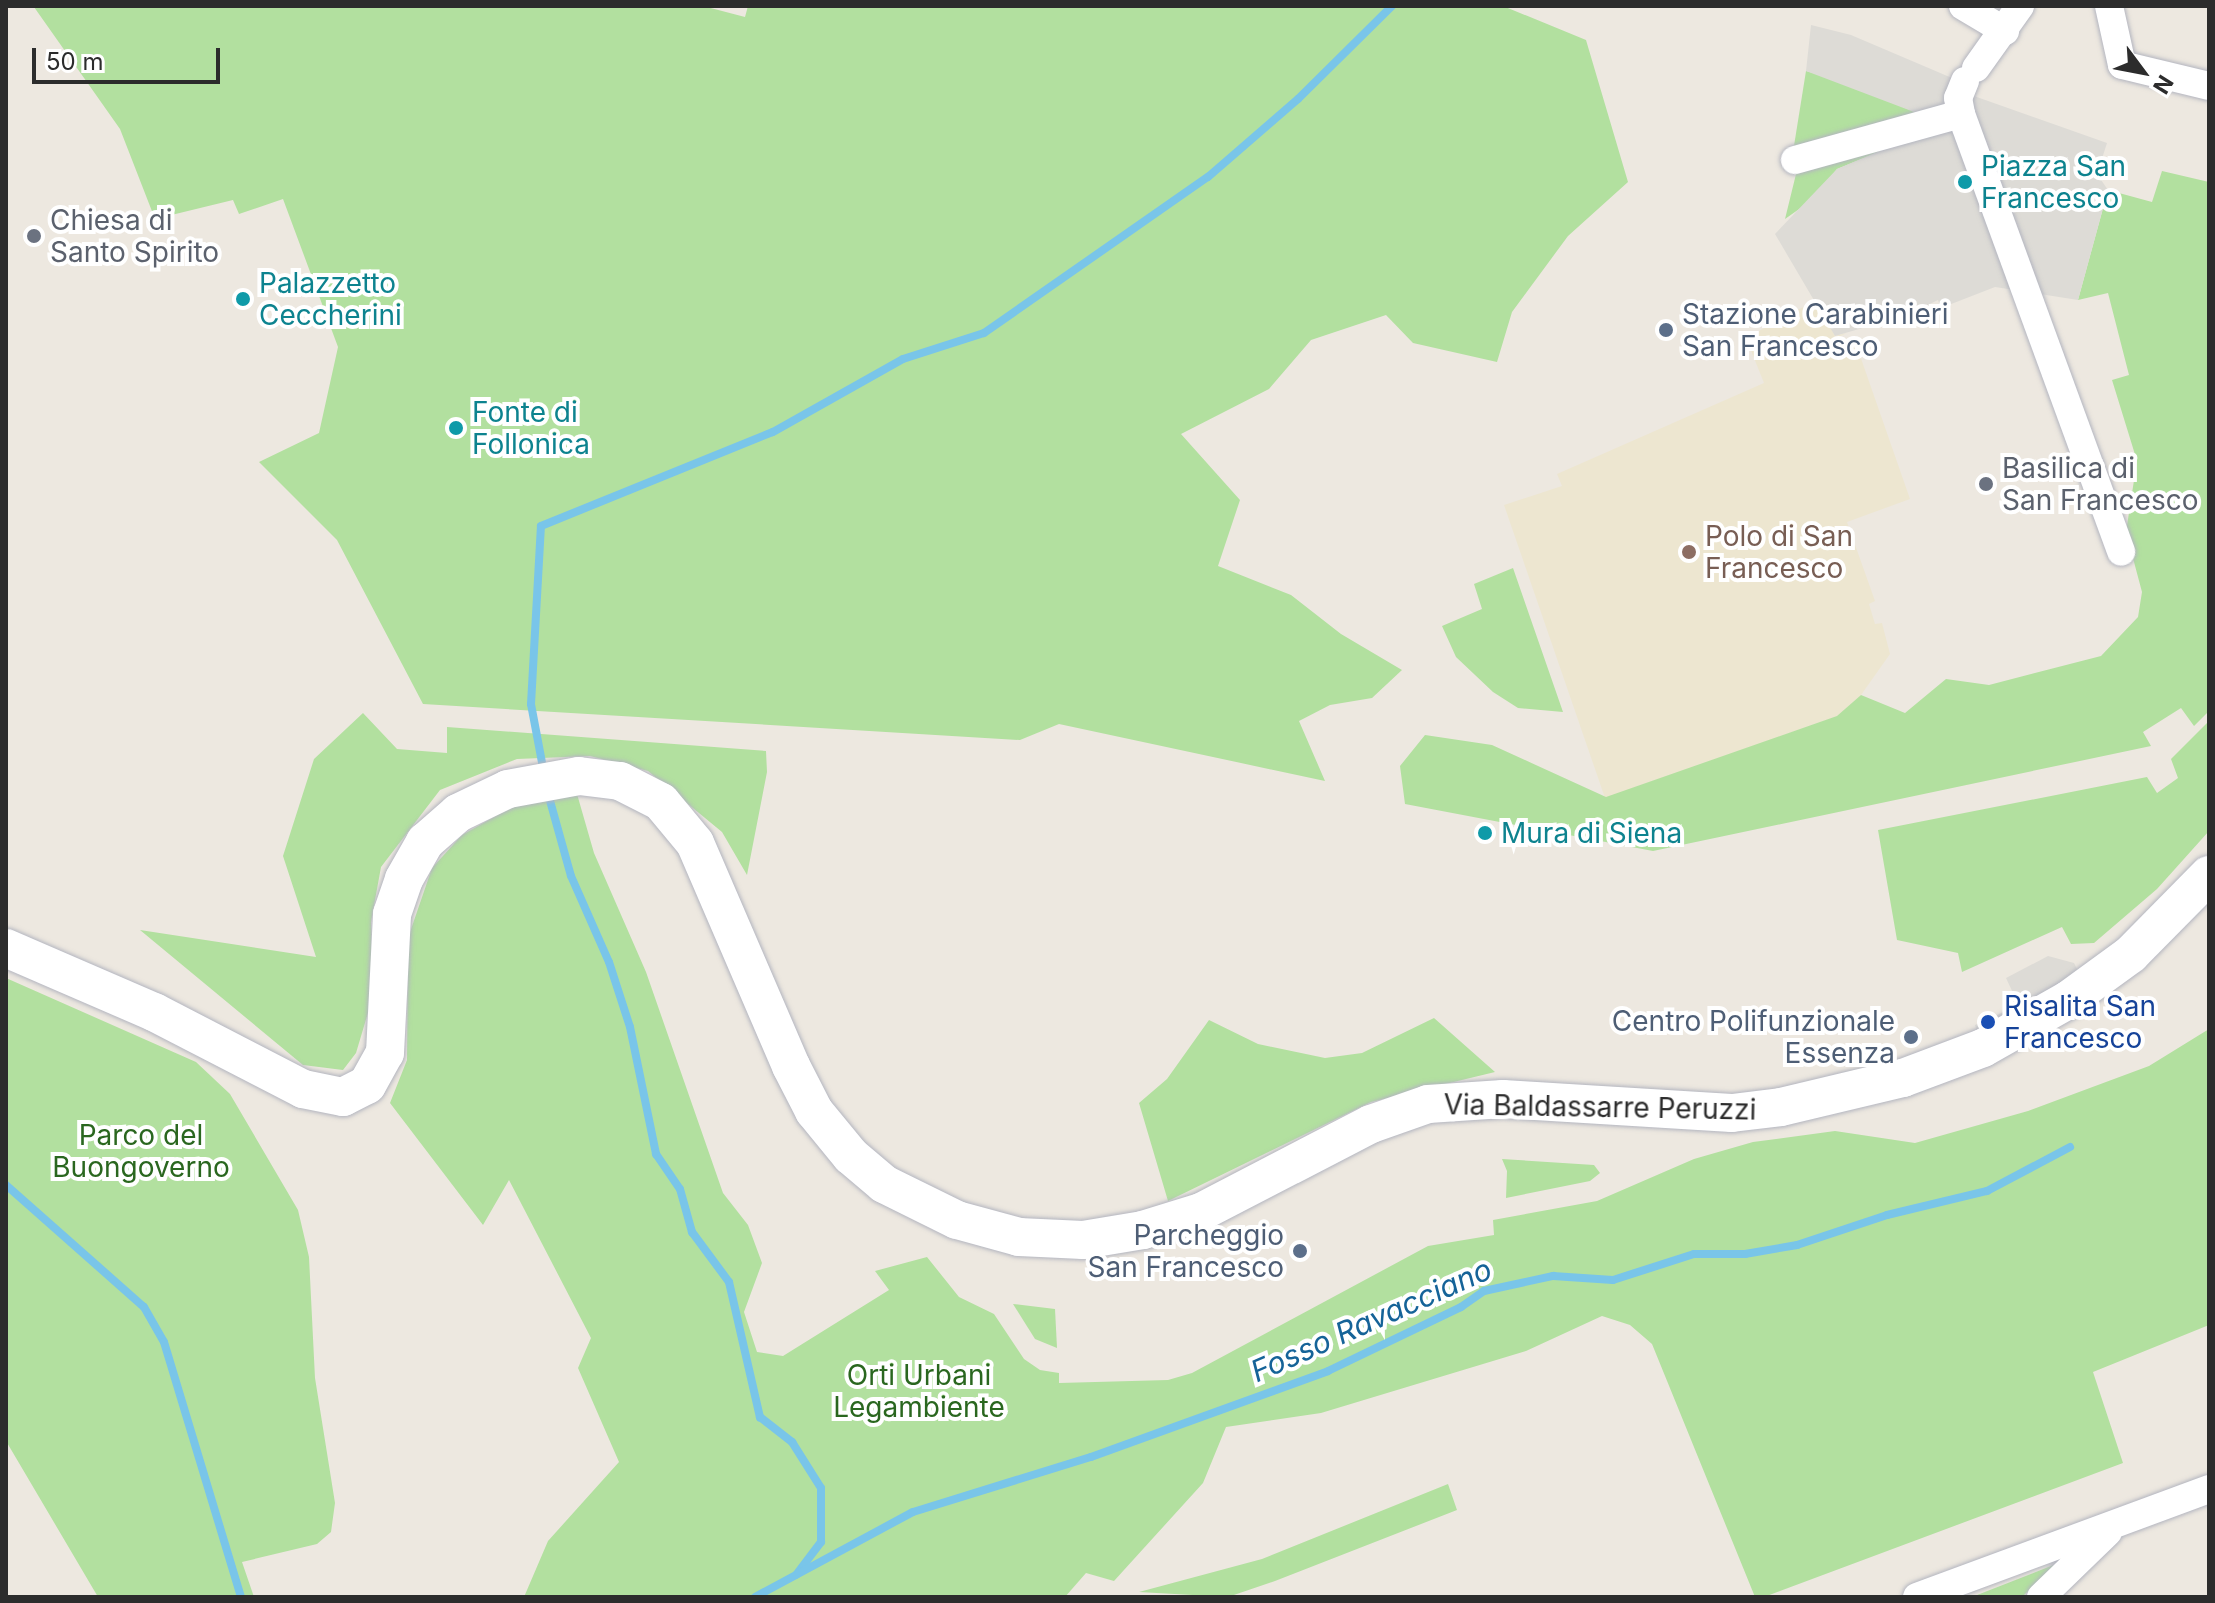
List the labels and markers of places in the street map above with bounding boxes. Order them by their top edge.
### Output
place label: Piazza San Francesco [1981,149,2126,215]
marker: Piazza San Francesco [1956,173,1974,191]
place label: Chiesa di Santo Spirito [50,203,219,269]
marker: Chiesa di Santo Spirito [25,227,43,245]
place label: Palazzetto Ceccherini [259,266,402,332]
marker: Palazzetto Ceccherini [234,290,252,308]
place label: Stazione Carabinieri San Francesco [1682,297,1949,363]
marker: Stazione Carabinieri San Francesco [1657,321,1675,339]
place label: Fonte di Follonica [472,395,590,461]
marker: Fonte di Follonica [447,419,465,437]
place label: Basilica di San Francesco [2002,451,2199,517]
marker: Basilica di San Francesco [1977,475,1995,493]
place label: Polo di San Francesco [1705,519,1853,585]
marker: Polo di San Francesco [1680,543,1698,561]
place label: Mura di Siena [1501,816,1682,850]
marker: Mura di Siena [1476,824,1494,842]
place label: Risalita San Francesco [2004,989,2156,1055]
place label: Centro Polifunzionale Essenza [1612,1004,1895,1070]
marker: Risalita San Francesco [1979,1013,1997,1031]
marker: Centro Polifunzionale Essenza [1902,1028,1920,1046]
place label: Parcheggio San Francesco [1087,1218,1284,1284]
marker: Parcheggio San Francesco [1291,1242,1309,1260]

